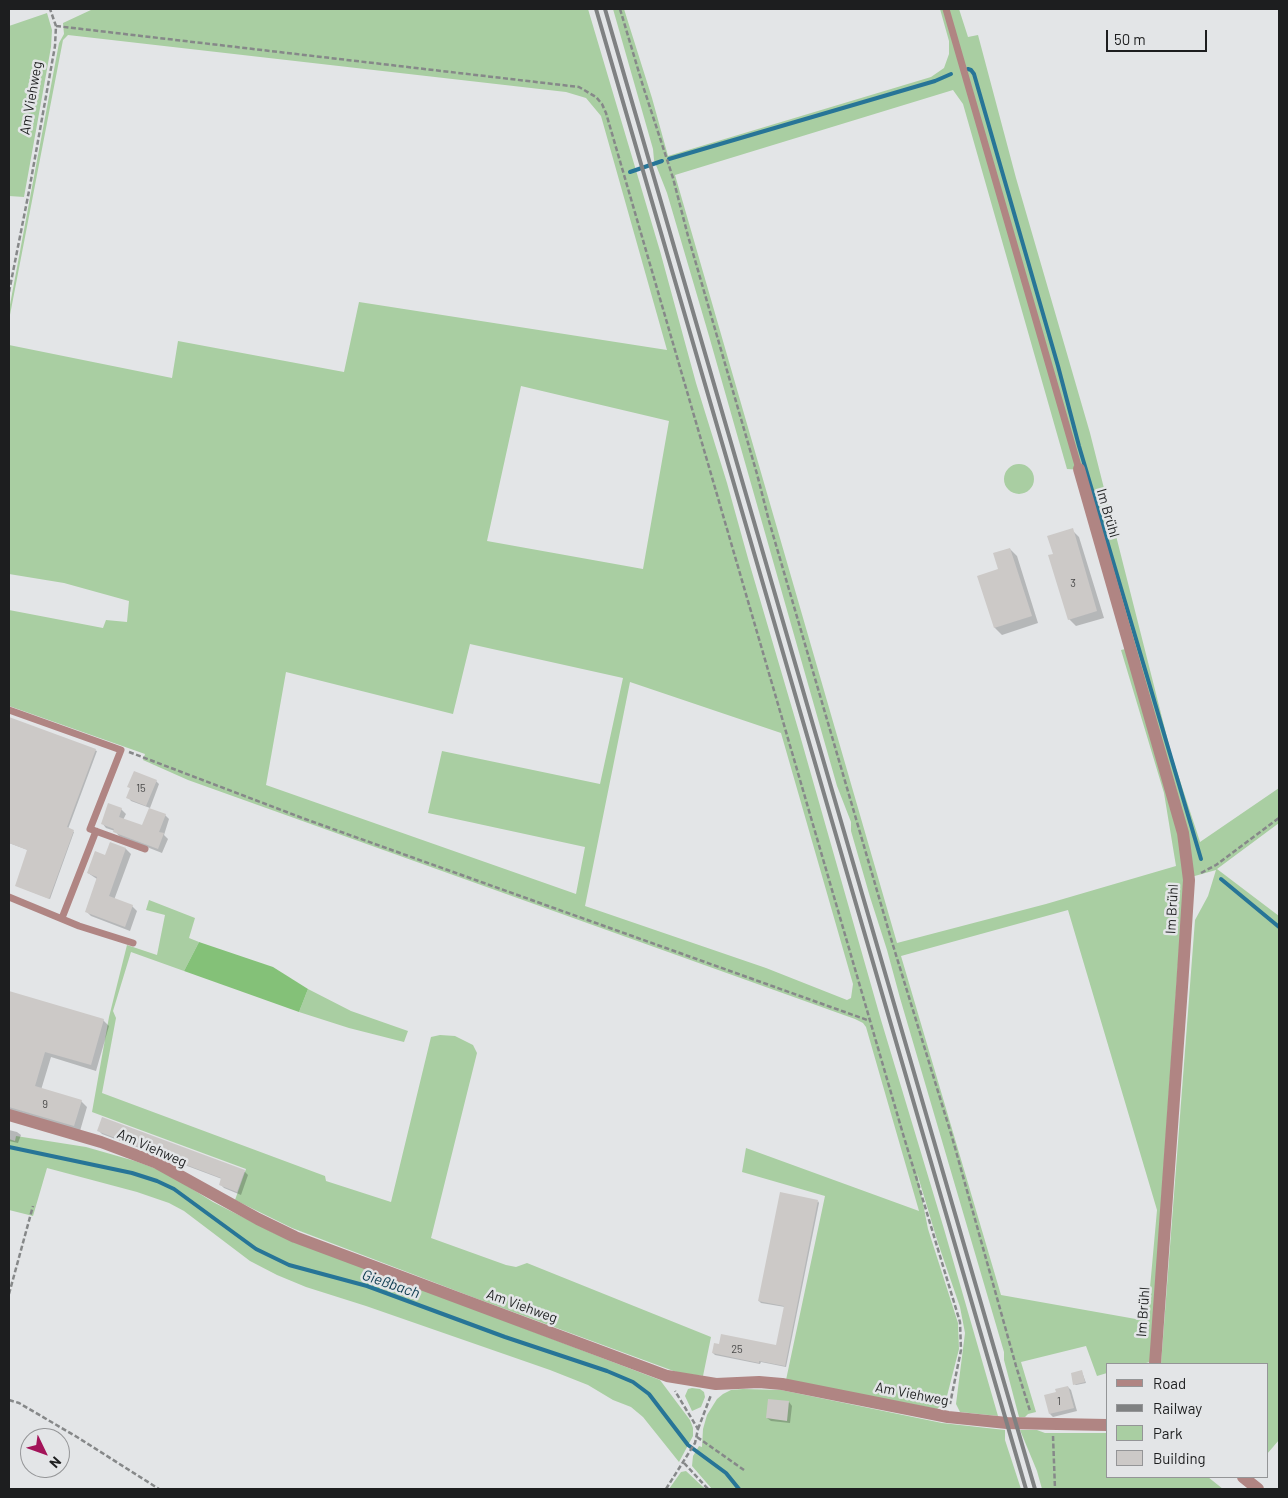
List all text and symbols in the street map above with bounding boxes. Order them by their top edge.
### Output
scale bar [1108,20,1209,52]
text: 50 m [1114,30,1146,48]
street label: Am Viehweg [16,60,46,136]
street label: Im Brühl [1093,487,1123,539]
house number: 3 [1070,576,1076,590]
house number: 15 [136,781,146,795]
street label: Im Brühl [1162,883,1182,935]
house number: 9 [42,1097,48,1111]
street label: Am Viehweg [115,1125,189,1171]
water label: Gießbach [360,1266,422,1302]
street label: Am Viehweg [484,1285,560,1327]
street label: Im Brühl [1133,1286,1153,1338]
house number: 25 [731,1342,743,1356]
legend [1106,1363,1268,1478]
text: Road [1153,1374,1186,1392]
street label: Am Viehweg [874,1379,950,1409]
house number: 1 [1057,1394,1061,1408]
text: Railway [1153,1399,1202,1417]
text: Park [1153,1424,1182,1442]
north arrow [20,1428,70,1478]
text: Building [1153,1449,1206,1467]
text: N [46,1454,65,1472]

